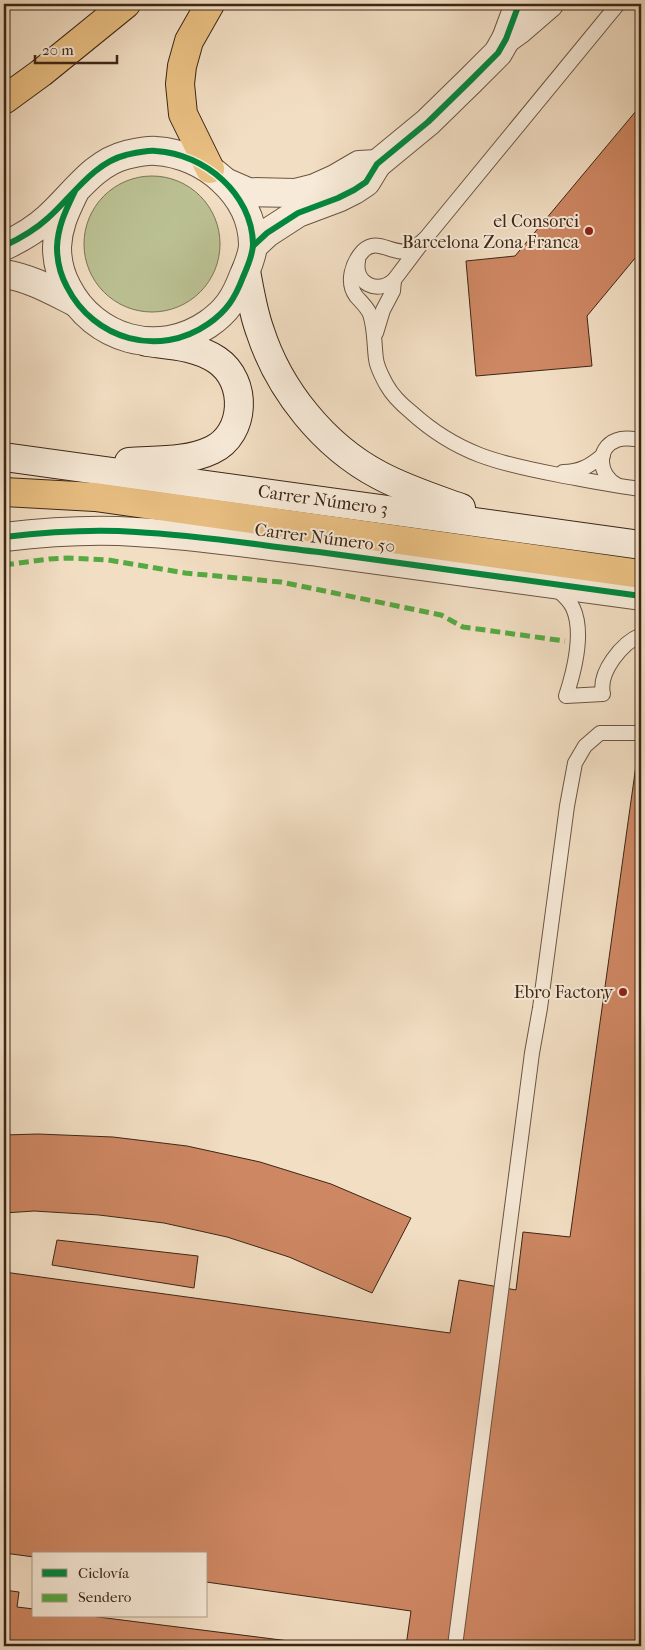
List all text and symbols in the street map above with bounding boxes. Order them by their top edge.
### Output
scale bar [35,32,118,64]
text: 20 m [42,41,74,59]
place label: el Consorci Barcelona Zona Franca [402,211,580,253]
marker: el Consorci Barcelona Zona Franca [583,225,595,237]
street label: Carrer Número 3 [256,481,389,520]
street label: Carrer Número 50 [253,519,396,558]
place label: Ebro Factory [514,982,614,1003]
marker: Ebro Factory [617,986,629,998]
legend [32,1552,208,1618]
text: Ciclovía [78,1564,130,1582]
text: Sendero [78,1588,132,1606]

